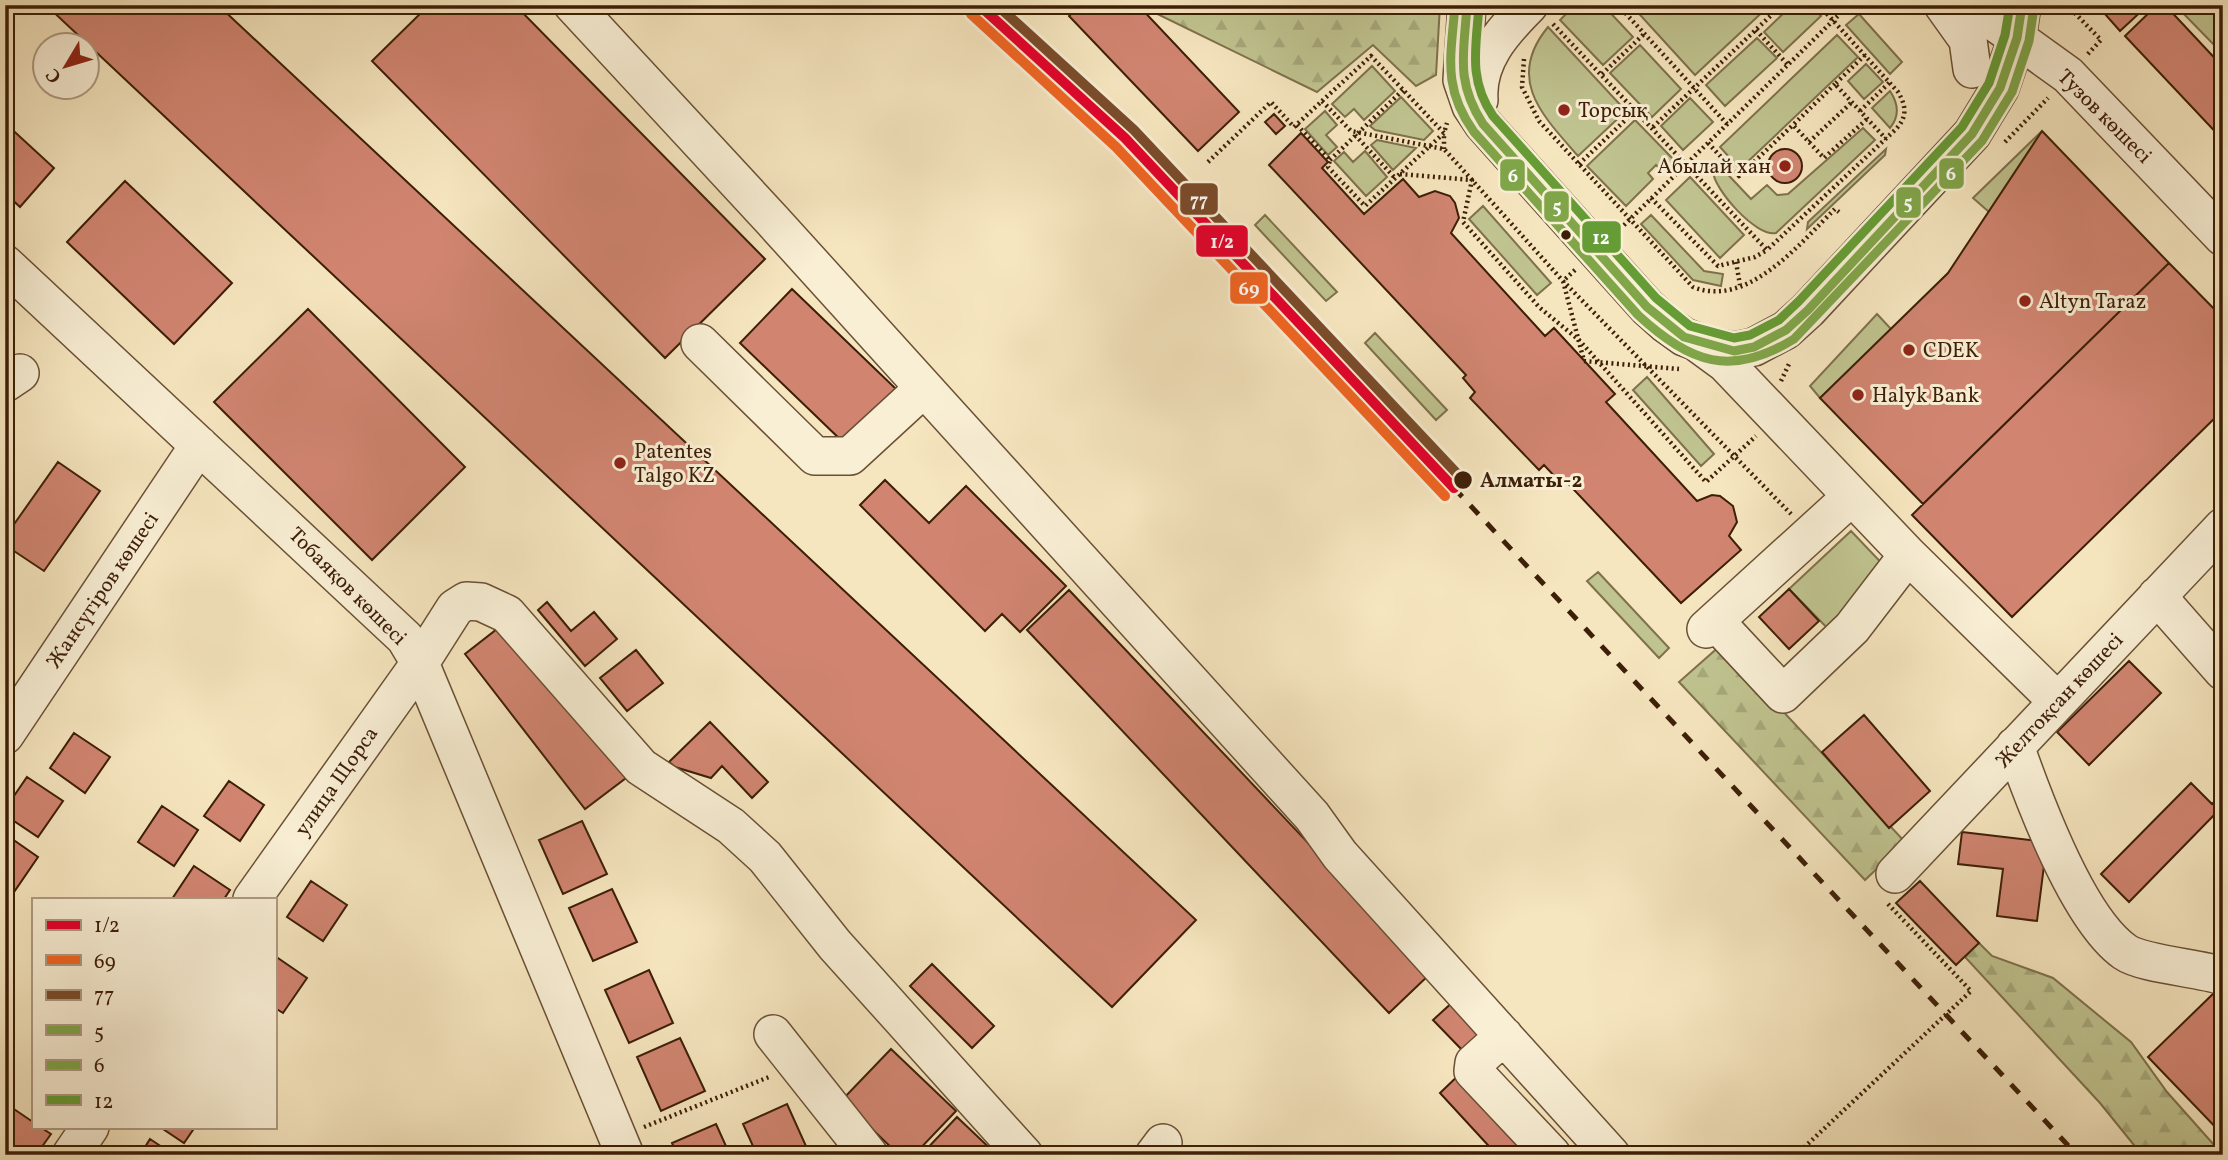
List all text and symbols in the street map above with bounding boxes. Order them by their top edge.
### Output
north arrow [32,32,102,102]
text: С [40,62,68,88]
street label: Тузов көшесі [2050,63,2158,171]
place label: Торсық [1578,97,1648,126]
marker: Торсық [1556,102,1572,118]
place label: Абылай хан [1657,153,1771,182]
line badge: 6 [1938,157,1965,190]
line badge: 6 [1499,158,1526,192]
marker: Абылай хан [1777,158,1793,174]
text: 6 [1946,162,1956,188]
text: 6 [1508,164,1518,190]
line badge: 77 [1179,182,1219,216]
line badge: 5 [1895,186,1922,219]
text: 77 [1190,188,1208,214]
line badge: 5 [1543,190,1570,223]
text: 5 [1903,191,1913,217]
text: 5 [1552,195,1562,221]
line badge: 12 [1581,220,1622,254]
line badge: 1/2 [1195,224,1249,258]
text: 12 [1592,226,1610,252]
unlabelled marker [1559,228,1573,242]
text: 1/2 [1210,230,1234,256]
line badge: 69 [1229,271,1269,305]
text: 69 [1239,277,1259,303]
place label: Altyn Taraz [2039,288,2146,317]
marker: Altyn Taraz [2017,293,2033,309]
place label: CDEK [1923,337,1979,366]
marker: CDEK [1901,342,1917,358]
place label: Halyk Bank [1872,382,1980,411]
marker: Halyk Bank [1850,387,1866,403]
place label: Patentes Talgo KZ [634,438,715,491]
marker: Patentes Talgo KZ [612,455,628,471]
place label: Алматы-2 [1480,467,1582,496]
marker: Алматы-2 [1452,469,1474,491]
street label: Жансүгіров көшесі [40,507,166,675]
street label: Тобаяқов көшесі [281,521,413,653]
street label: Желтоқсан көшесі [1990,627,2131,775]
street label: улица Щорса [289,721,386,843]
legend [32,898,276,1128]
text: 1/2 [94,912,120,941]
text: 69 [94,948,116,977]
text: 77 [94,982,114,1011]
text: 5 [94,1018,104,1047]
text: 6 [94,1052,105,1081]
text: 12 [94,1088,113,1117]

